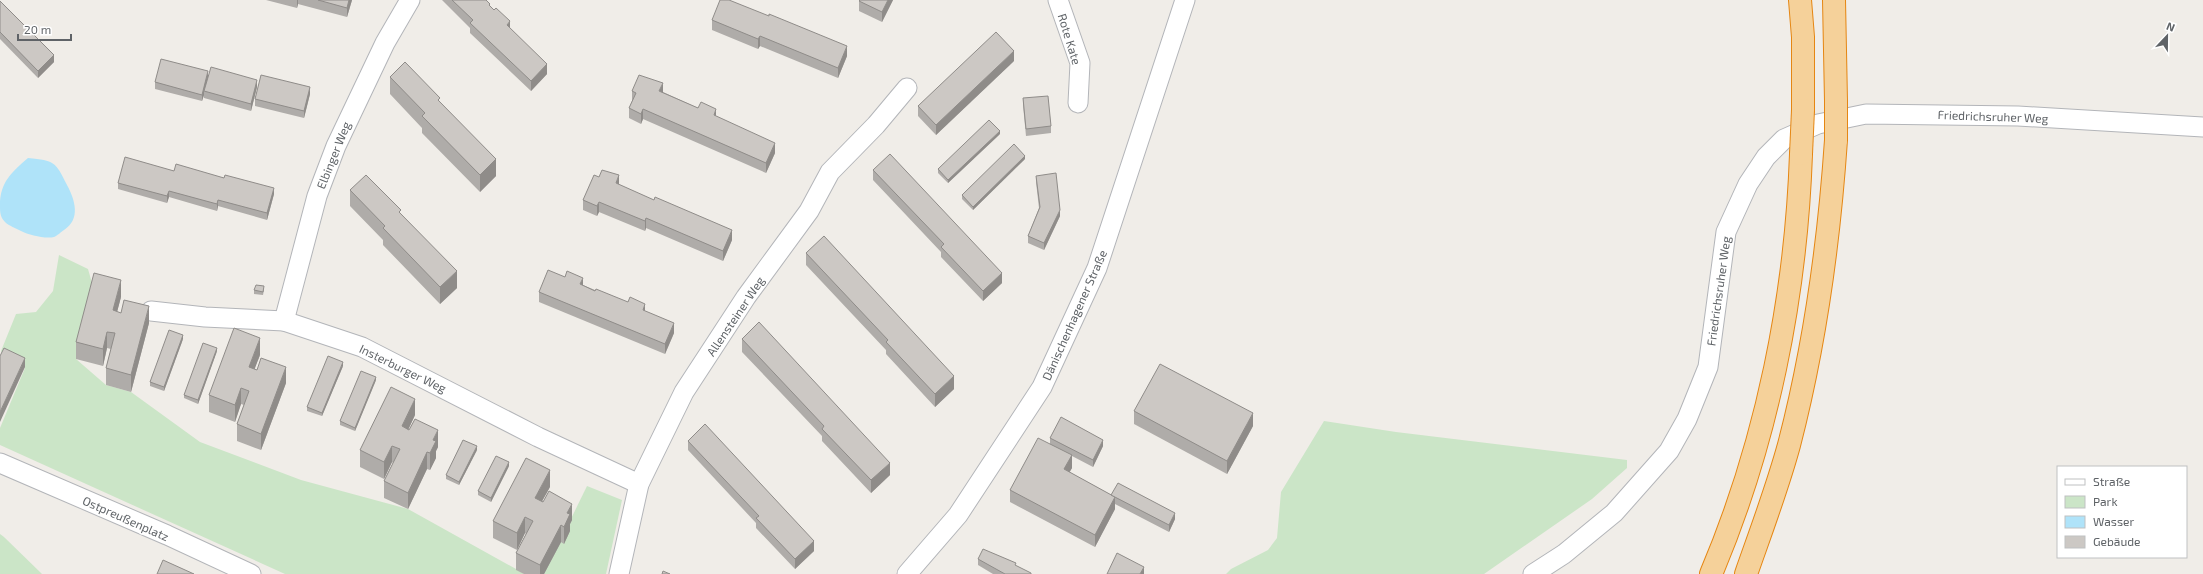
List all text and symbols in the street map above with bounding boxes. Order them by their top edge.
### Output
street label: Rote Kate [1056,12,1084,66]
scale bar [18,16,71,42]
north arrow [2147,16,2187,56]
text: N [2165,19,2177,34]
text: 20 m [24,22,51,36]
street label: Friedrichsruher Weg [1938,107,2049,125]
street label: Elbinger Weg [313,119,353,191]
street label: Friedrichsruher Weg [1703,235,1733,347]
street label: Dänischenhagener Straße [1039,248,1109,382]
street label: Allensteiner Weg [703,273,767,358]
street label: Insterburger Weg [357,341,449,395]
legend [2057,466,2187,558]
text: Straße [2093,474,2130,488]
street label: Ostpreußenplatz [81,493,171,543]
text: Park [2093,494,2118,508]
text: Wasser [2093,514,2134,528]
text: Gebäude [2093,534,2141,548]

